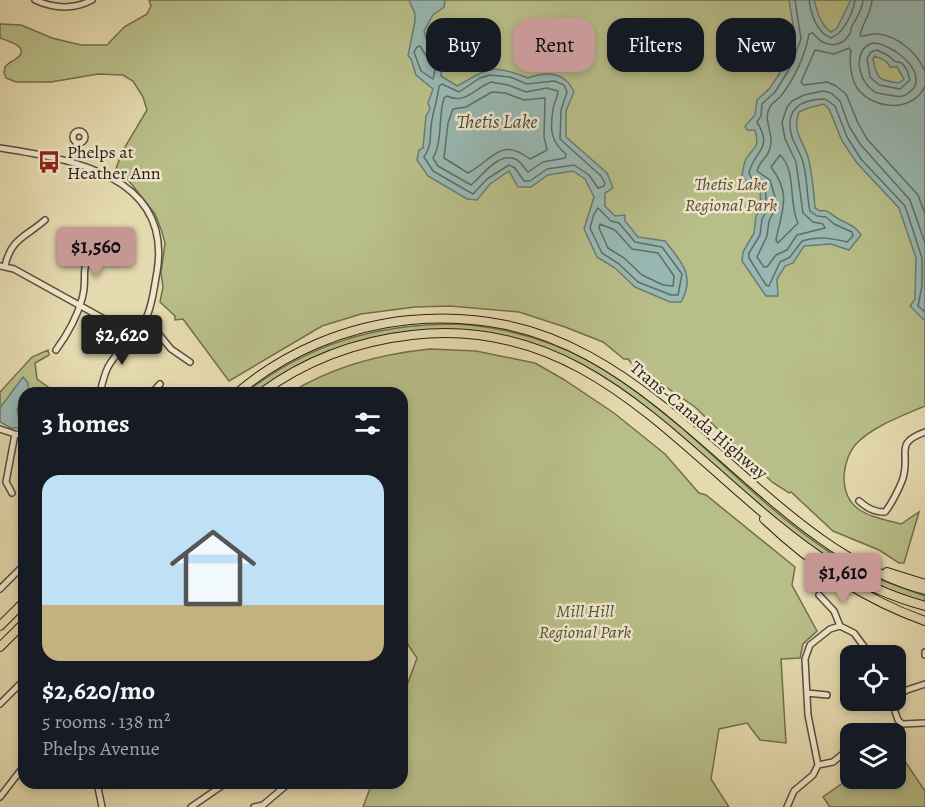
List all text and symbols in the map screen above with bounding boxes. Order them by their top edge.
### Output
chip: Buy [426,18,501,72]
chip: Rent [513,18,595,72]
chip: Filters [607,18,704,72]
chip: New [716,18,796,72]
water label: Thetis Lake [457,108,537,135]
place label: Phelps at Heather Ann [67,140,161,185]
bus stop icon: Phelps at Heather Ann [36,149,62,175]
park label: Thetis Lake Regional Park [685,172,777,217]
pin: $1,560 [47,227,145,278]
text: $1,560 [71,233,121,260]
pin: $2,620 [73,315,171,366]
text: $2,620 [95,321,149,348]
street label: Trans-Canada Highway [625,355,774,485]
text: 3 homes [42,406,130,441]
icon: filters [351,407,384,440]
icon: home [159,514,267,622]
pin: $1,610 [794,553,892,604]
text: $1,610 [819,559,867,586]
park label: Mill Hill Regional Park [539,599,631,644]
map controls [840,645,906,789]
button: locate [840,645,906,711]
text: $2,620/mo [42,673,155,708]
text: 5 rooms · 138 m² [42,708,171,735]
button: layers [840,723,906,789]
text: Phelps Avenue [42,735,160,762]

